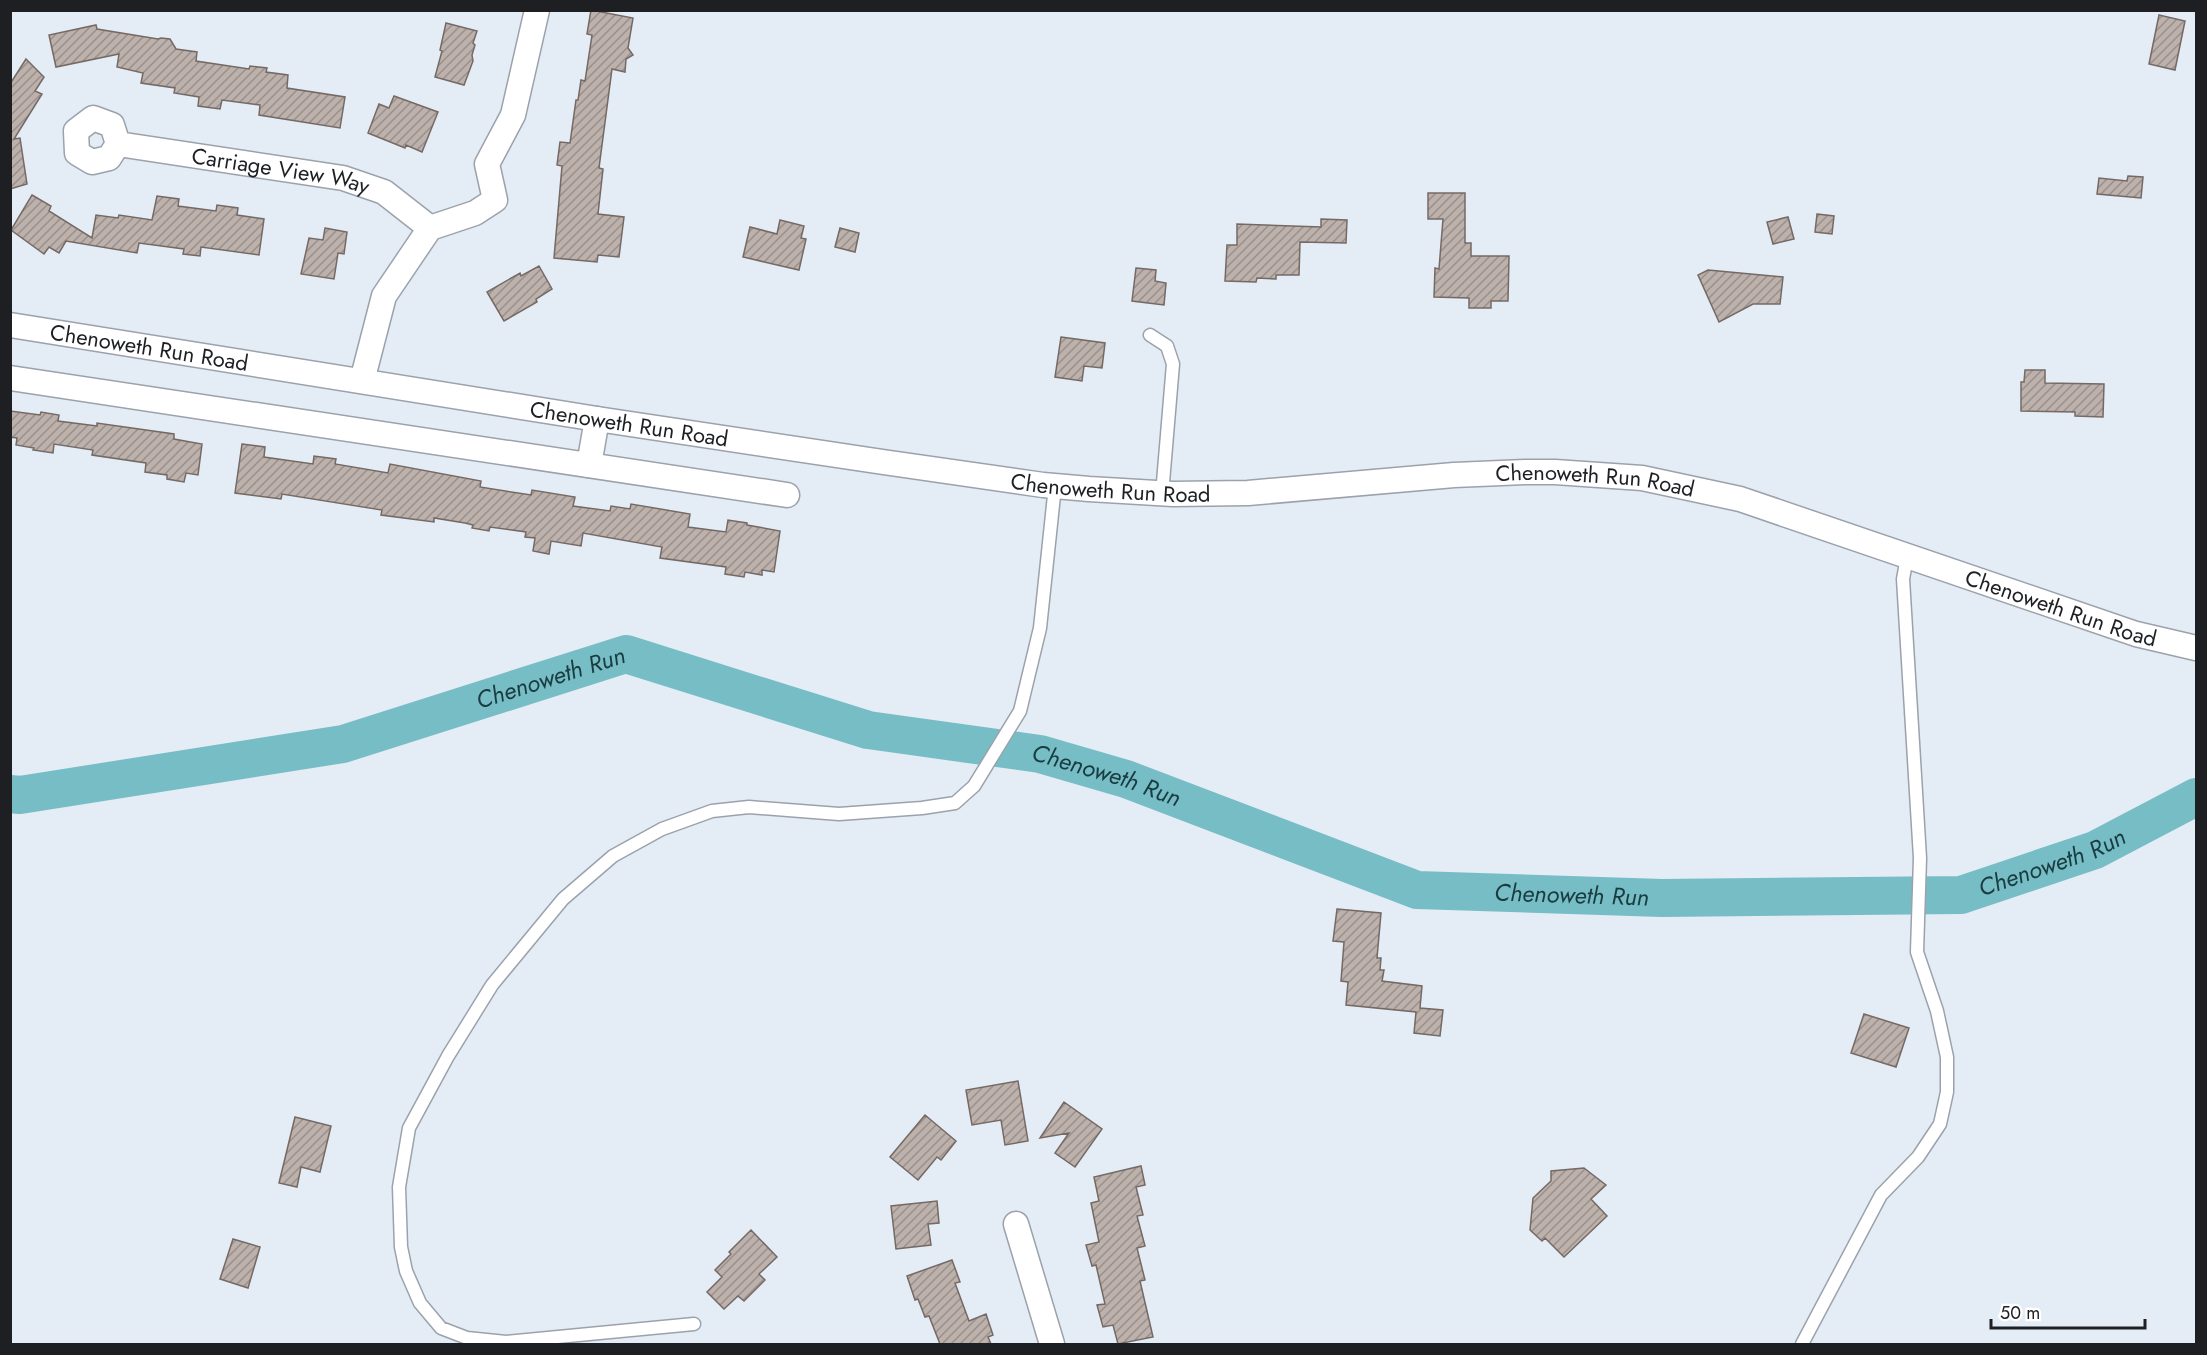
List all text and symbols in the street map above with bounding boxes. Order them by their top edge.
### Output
street label: Carriage View Way [189,139,374,202]
street label: Chenoweth Run Road [48,316,251,379]
street label: Chenoweth Run Road [528,393,731,455]
street label: Chenoweth Run Road [1495,456,1698,505]
street label: Chenoweth Run Road [1009,465,1211,510]
street label: Chenoweth Run Road [1961,561,2160,654]
water label: Chenoweth Run [471,637,630,718]
water label: Chenoweth Run [1028,735,1186,815]
water label: Chenoweth Run [1973,819,2132,905]
water label: Chenoweth Run [1494,875,1650,915]
scale bar [1991,1292,2146,1330]
text: 50 m [2000,1300,2040,1326]

